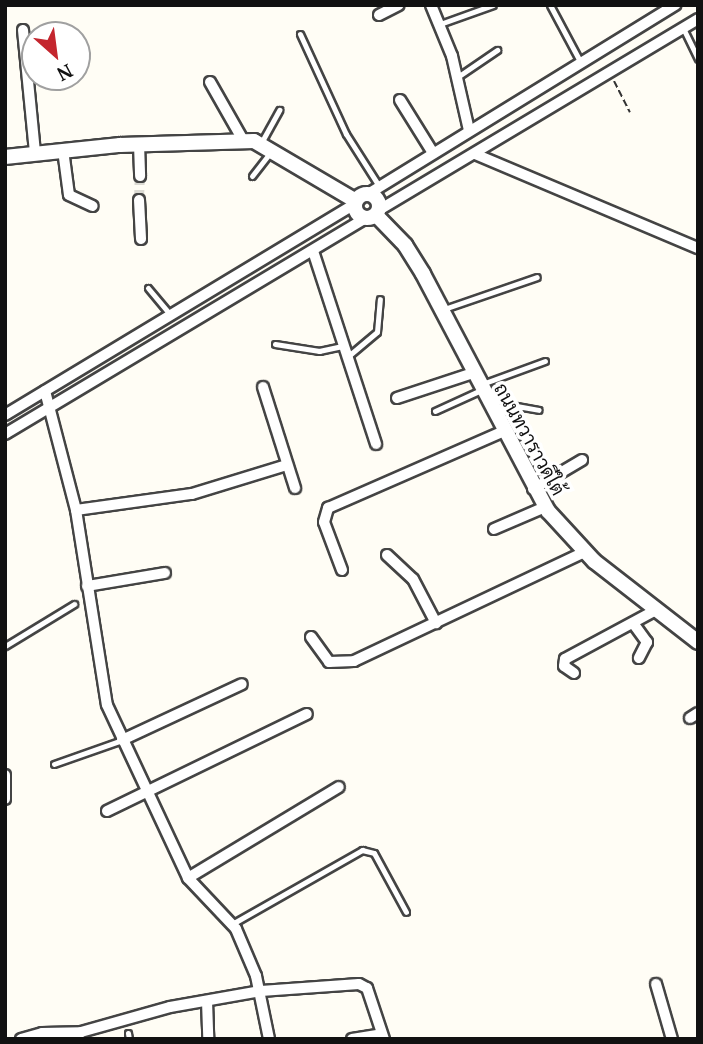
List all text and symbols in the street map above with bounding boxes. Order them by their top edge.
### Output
north arrow [21,21,91,91]
text: N [53,59,77,88]
street label: ถนนทวาราวดีใต้ [490,379,570,499]

